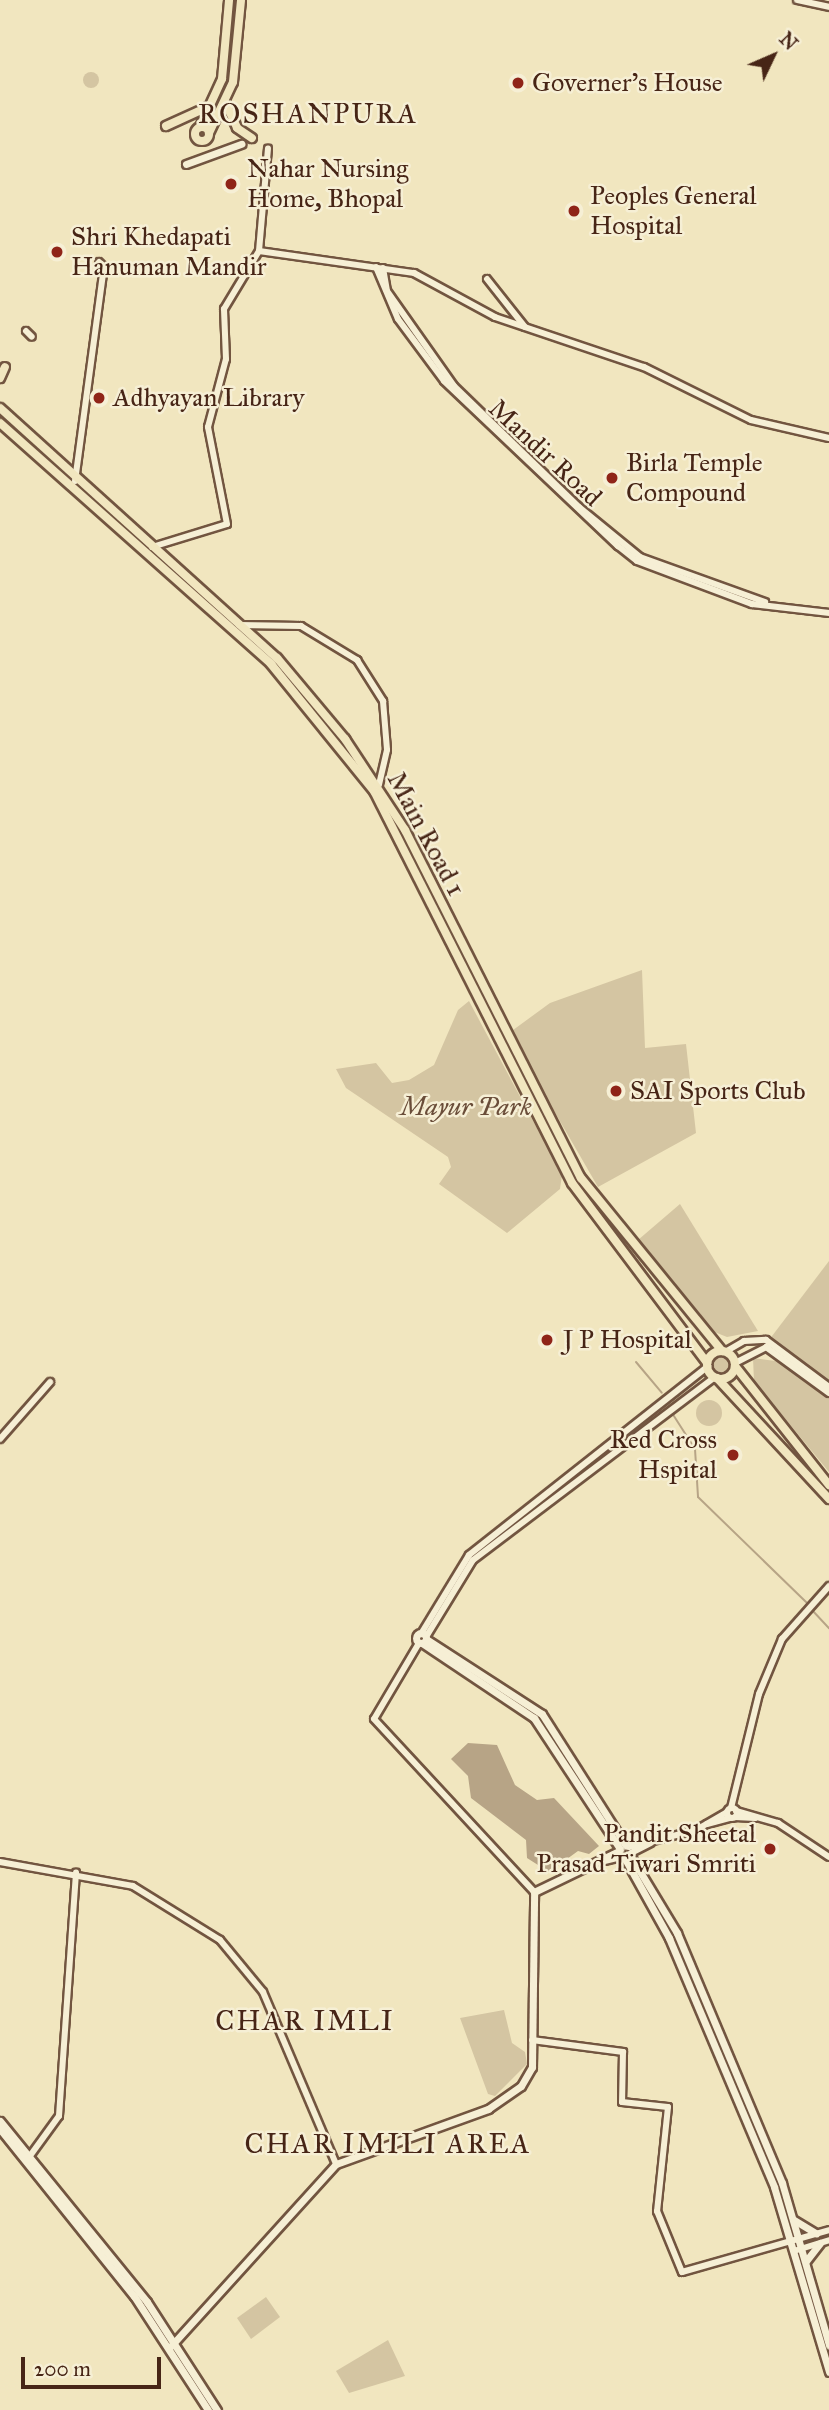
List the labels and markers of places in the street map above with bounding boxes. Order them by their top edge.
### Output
place label: Governer's House [532,67,723,99]
marker: Governer's House [510,75,526,91]
place label: Nahar Nursing Home, Bhopal [247,153,408,214]
marker: Nahar Nursing Home, Bhopal [221,174,241,194]
place label: Peoples General Hospital [590,180,757,242]
marker: Peoples General Hospital [564,201,584,221]
place label: Shri Khedapati Hanuman Mandir [71,221,267,282]
marker: Shri Khedapati Hanuman Mandir [49,244,65,260]
place label: Adhyayan Library [113,382,304,414]
marker: Adhyayan Library [91,390,107,406]
place label: Birla Temple Compound [626,447,762,508]
marker: Birla Temple Compound [604,470,620,486]
place label: SAI Sports Club [630,1075,806,1107]
marker: SAI Sports Club [608,1083,624,1099]
place label: J P Hospital [563,1324,692,1356]
marker: J P Hospital [537,1330,557,1350]
place label: Red Cross Hspital [610,1424,717,1486]
marker: Red Cross Hspital [723,1445,743,1465]
place label: Pandit Sheetal Prasad Tiwari Smriti [536,1818,756,1880]
marker: Pandit Sheetal Prasad Tiwari Smriti [762,1841,778,1857]

